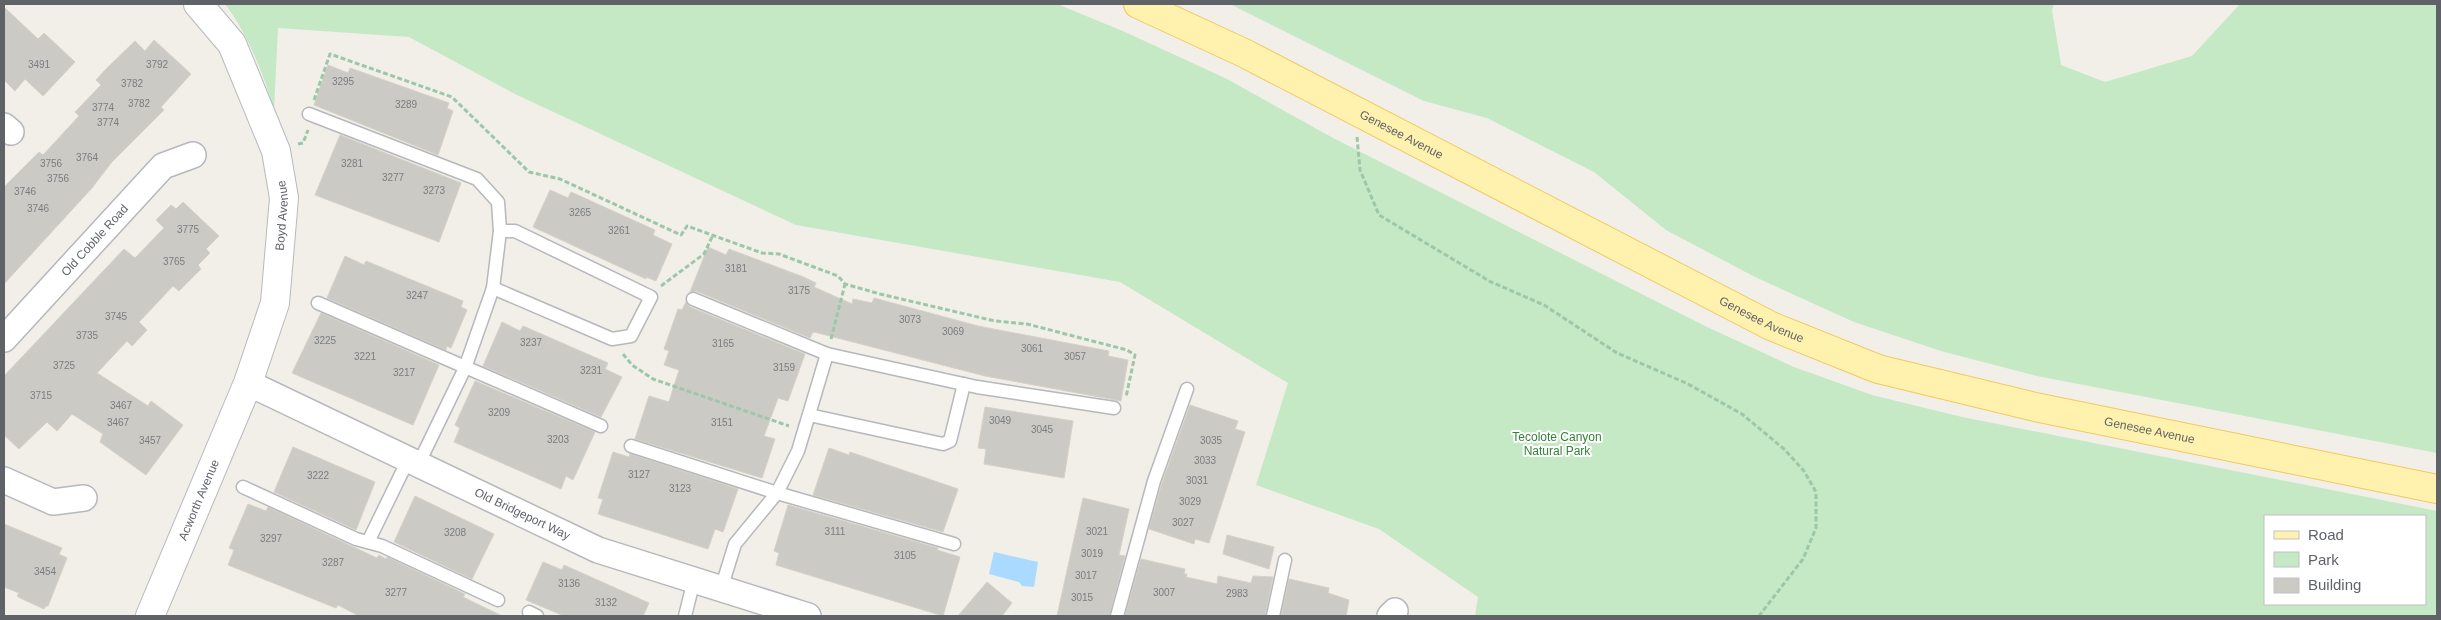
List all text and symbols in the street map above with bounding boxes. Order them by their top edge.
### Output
house number: 3491 [28,59,51,70]
house number: 3792 [146,59,169,70]
house number: 3295 [332,76,355,87]
house number: 3782 [121,78,144,89]
house number: 3782 [128,98,151,109]
house number: 3289 [395,99,418,110]
house number: 3774 [92,102,115,113]
street label: Genesee Avenue [1357,107,1446,162]
house number: 3774 [97,117,120,128]
house number: 3764 [76,152,99,163]
house number: 3756 [40,158,63,169]
house number: 3281 [341,158,364,169]
house number: 3277 [382,172,405,183]
house number: 3756 [47,173,70,184]
street label: Boyd Avenue [273,179,291,251]
house number: 3273 [423,185,446,196]
house number: 3746 [14,186,37,197]
street label: Old Cobble Road [58,202,131,279]
house number: 3746 [27,203,50,214]
house number: 3265 [569,207,592,218]
house number: 3775 [177,224,200,235]
house number: 3261 [608,225,631,236]
house number: 3765 [163,256,186,267]
house number: 3181 [725,263,748,274]
house number: 3175 [788,285,811,296]
house number: 3247 [406,290,429,301]
street label: Genesee Avenue [1717,293,1806,346]
house number: 3745 [105,311,128,322]
house number: 3073 [899,314,922,325]
house number: 3069 [942,326,965,337]
house number: 3735 [76,330,99,341]
house number: 3225 [314,335,337,346]
house number: 3237 [520,337,543,348]
house number: 3165 [712,338,735,349]
house number: 3061 [1021,343,1044,354]
house number: 3221 [354,351,377,362]
house number: 3057 [1064,351,1087,362]
house number: 3725 [53,360,76,371]
house number: 3159 [773,362,796,373]
house number: 3231 [580,365,603,376]
house number: 3217 [393,367,416,378]
house number: 3715 [30,390,53,401]
house number: 3467 [110,400,133,411]
house number: 3209 [488,407,511,418]
street label: Genesee Avenue [2103,414,2196,446]
house number: 3049 [989,415,1012,426]
house number: 3467 [107,417,130,428]
house number: 3151 [711,417,734,428]
house number: 3045 [1031,424,1054,435]
park label: Tecolote Canyon Natural Park [1512,430,1602,458]
house number: 3203 [547,434,570,445]
house number: 3457 [139,435,162,446]
house number: 3035 [1200,435,1223,446]
house number: 3033 [1194,455,1217,466]
street label: Acworth Avenue [176,457,222,542]
house number: 3127 [628,469,651,480]
house number: 3222 [307,470,330,481]
house number: 3031 [1186,475,1209,486]
house number: 3123 [669,483,692,494]
street label: Old Bridgeport Way [472,485,573,543]
house number: 3029 [1179,496,1202,507]
legend [2264,515,2426,605]
house number: 3027 [1172,517,1195,528]
house number: 3111 [825,526,846,537]
house number: 3021 [1086,526,1109,537]
text: Road [2308,526,2344,543]
house number: 3208 [444,527,467,538]
house number: 3297 [260,533,283,544]
house number: 3019 [1081,548,1104,559]
house number: 3105 [894,550,917,561]
text: Park [2308,551,2339,568]
house number: 3287 [322,557,345,568]
house number: 3454 [34,566,57,577]
house number: 3017 [1075,570,1098,581]
text: Building [2308,576,2361,593]
house number: 3136 [558,578,581,589]
house number: 3277 [385,587,408,598]
house number: 3007 [1153,587,1176,598]
house number: 2983 [1226,588,1249,599]
house number: 3015 [1071,592,1094,603]
house number: 3132 [595,597,618,608]

